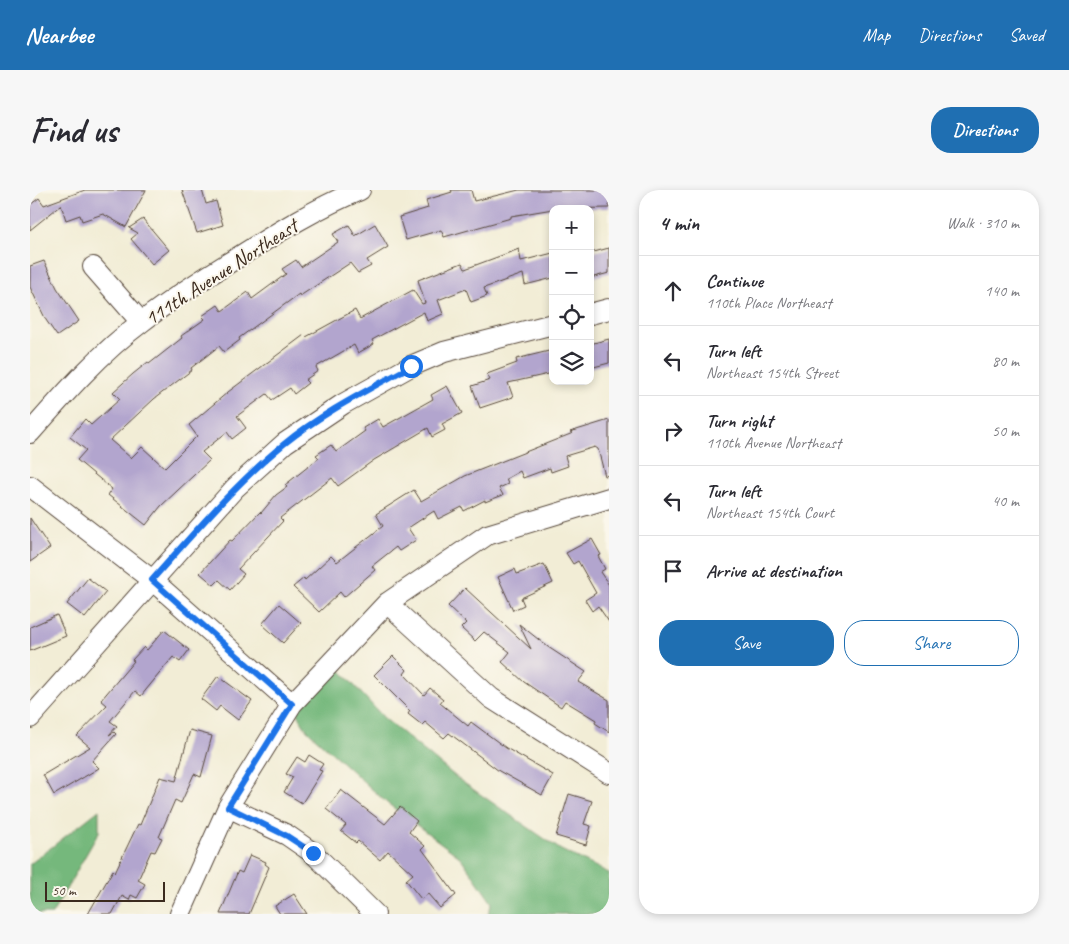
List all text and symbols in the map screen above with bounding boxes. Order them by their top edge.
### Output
text: Nearbee [25,20,93,50]
text: Map [863,24,890,46]
text: Directions [918,24,981,46]
text: Saved [1009,24,1044,46]
button: Directions [931,107,1039,153]
text: Find us [30,108,117,153]
map controls [549,205,594,385]
button: + [549,205,594,250]
text: 4 min [659,210,699,236]
street label: 111th Avenue Northeast [140,211,305,331]
text: Walk · 310 m [947,213,1019,233]
button: − [549,250,594,295]
text: Continue [706,269,763,293]
icon: ahead [659,277,687,305]
text: 140 m [985,281,1019,301]
text: 110th Place Northeast [706,293,831,313]
button: locate [549,295,594,340]
text: Turn left [706,339,761,363]
button: layers [549,340,594,385]
icon: left [659,347,687,375]
text: 80 m [992,351,1019,371]
route start [400,355,423,378]
text: Northeast 154th Street [706,363,839,383]
text: Turn right [706,409,773,433]
icon: right [659,417,687,445]
text: 50 m [992,421,1019,441]
text: 110th Avenue Northeast [706,433,841,453]
text: Turn left [706,479,761,503]
icon: left [659,487,687,515]
text: 40 m [992,491,1019,511]
text: Northeast 154th Court [706,503,834,523]
icon: arrive [659,557,687,585]
text: Arrive at destination [706,559,842,583]
button: Save [659,620,834,666]
button: Share [844,620,1019,666]
route end [302,842,325,865]
scale bar [45,879,165,902]
text: 50 m [52,882,76,899]

